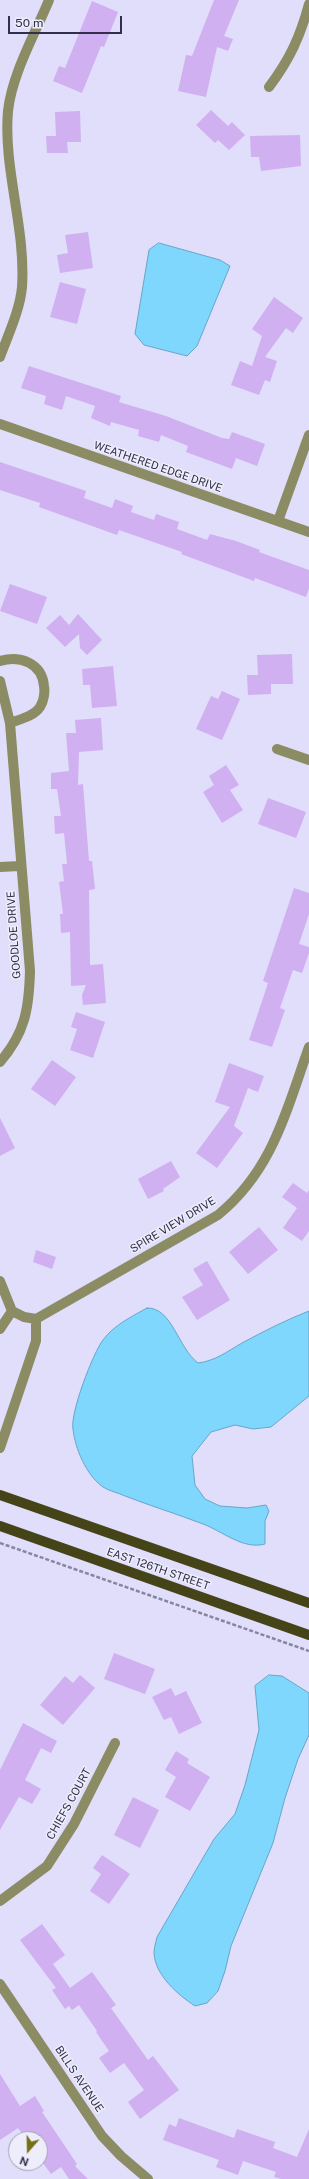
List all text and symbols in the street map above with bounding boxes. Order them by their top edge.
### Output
scale bar [10,8,124,34]
text: 50 m [15,16,43,30]
street label: WEATHERED EDGE DRIVE [92,439,224,495]
street label: GOODLOE DRIVE [4,891,24,979]
street label: SPIRE VIEW DRIVE [128,1194,218,1256]
street label: EAST 126TH STREET [105,1545,211,1593]
street label: CHIEFS COURT [44,1766,94,1842]
street label: BILLS AVENUE [52,2043,106,2115]
north arrow [8,2131,48,2171]
text: N [18,2154,30,2168]

